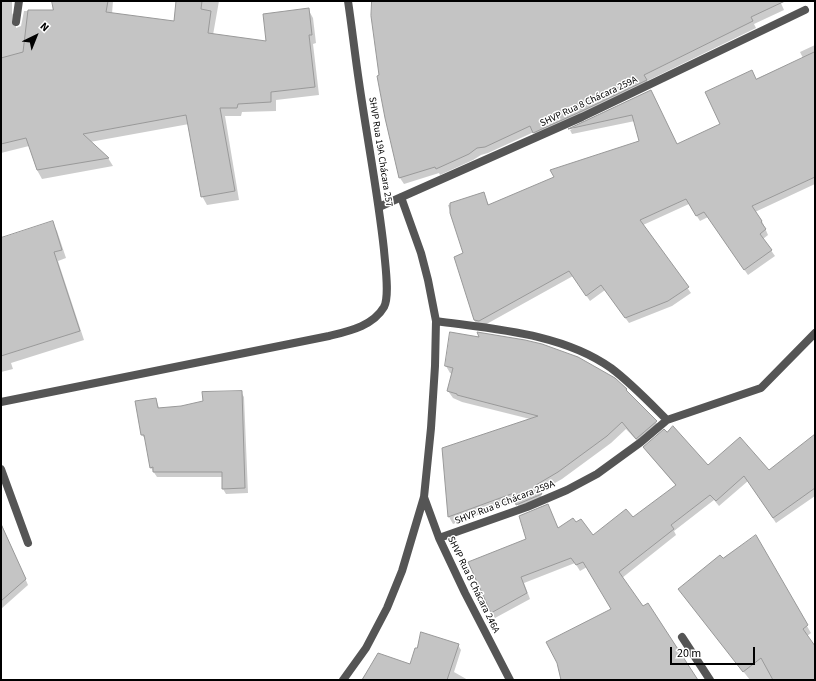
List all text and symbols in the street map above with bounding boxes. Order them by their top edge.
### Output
north arrow [16,16,56,56]
text: N [37,19,52,35]
street label: SHVP Rua 8 Chácara 259A [538,74,640,130]
street label: SHVP Rua 19A Chácara 257 [365,96,395,208]
street label: SHVP Rua 8 Chácara 259A [453,478,557,528]
street label: SHVP Rua 8 Chácara 246A [444,535,502,635]
scale bar [672,639,757,665]
text: 20 m [677,645,701,662]

